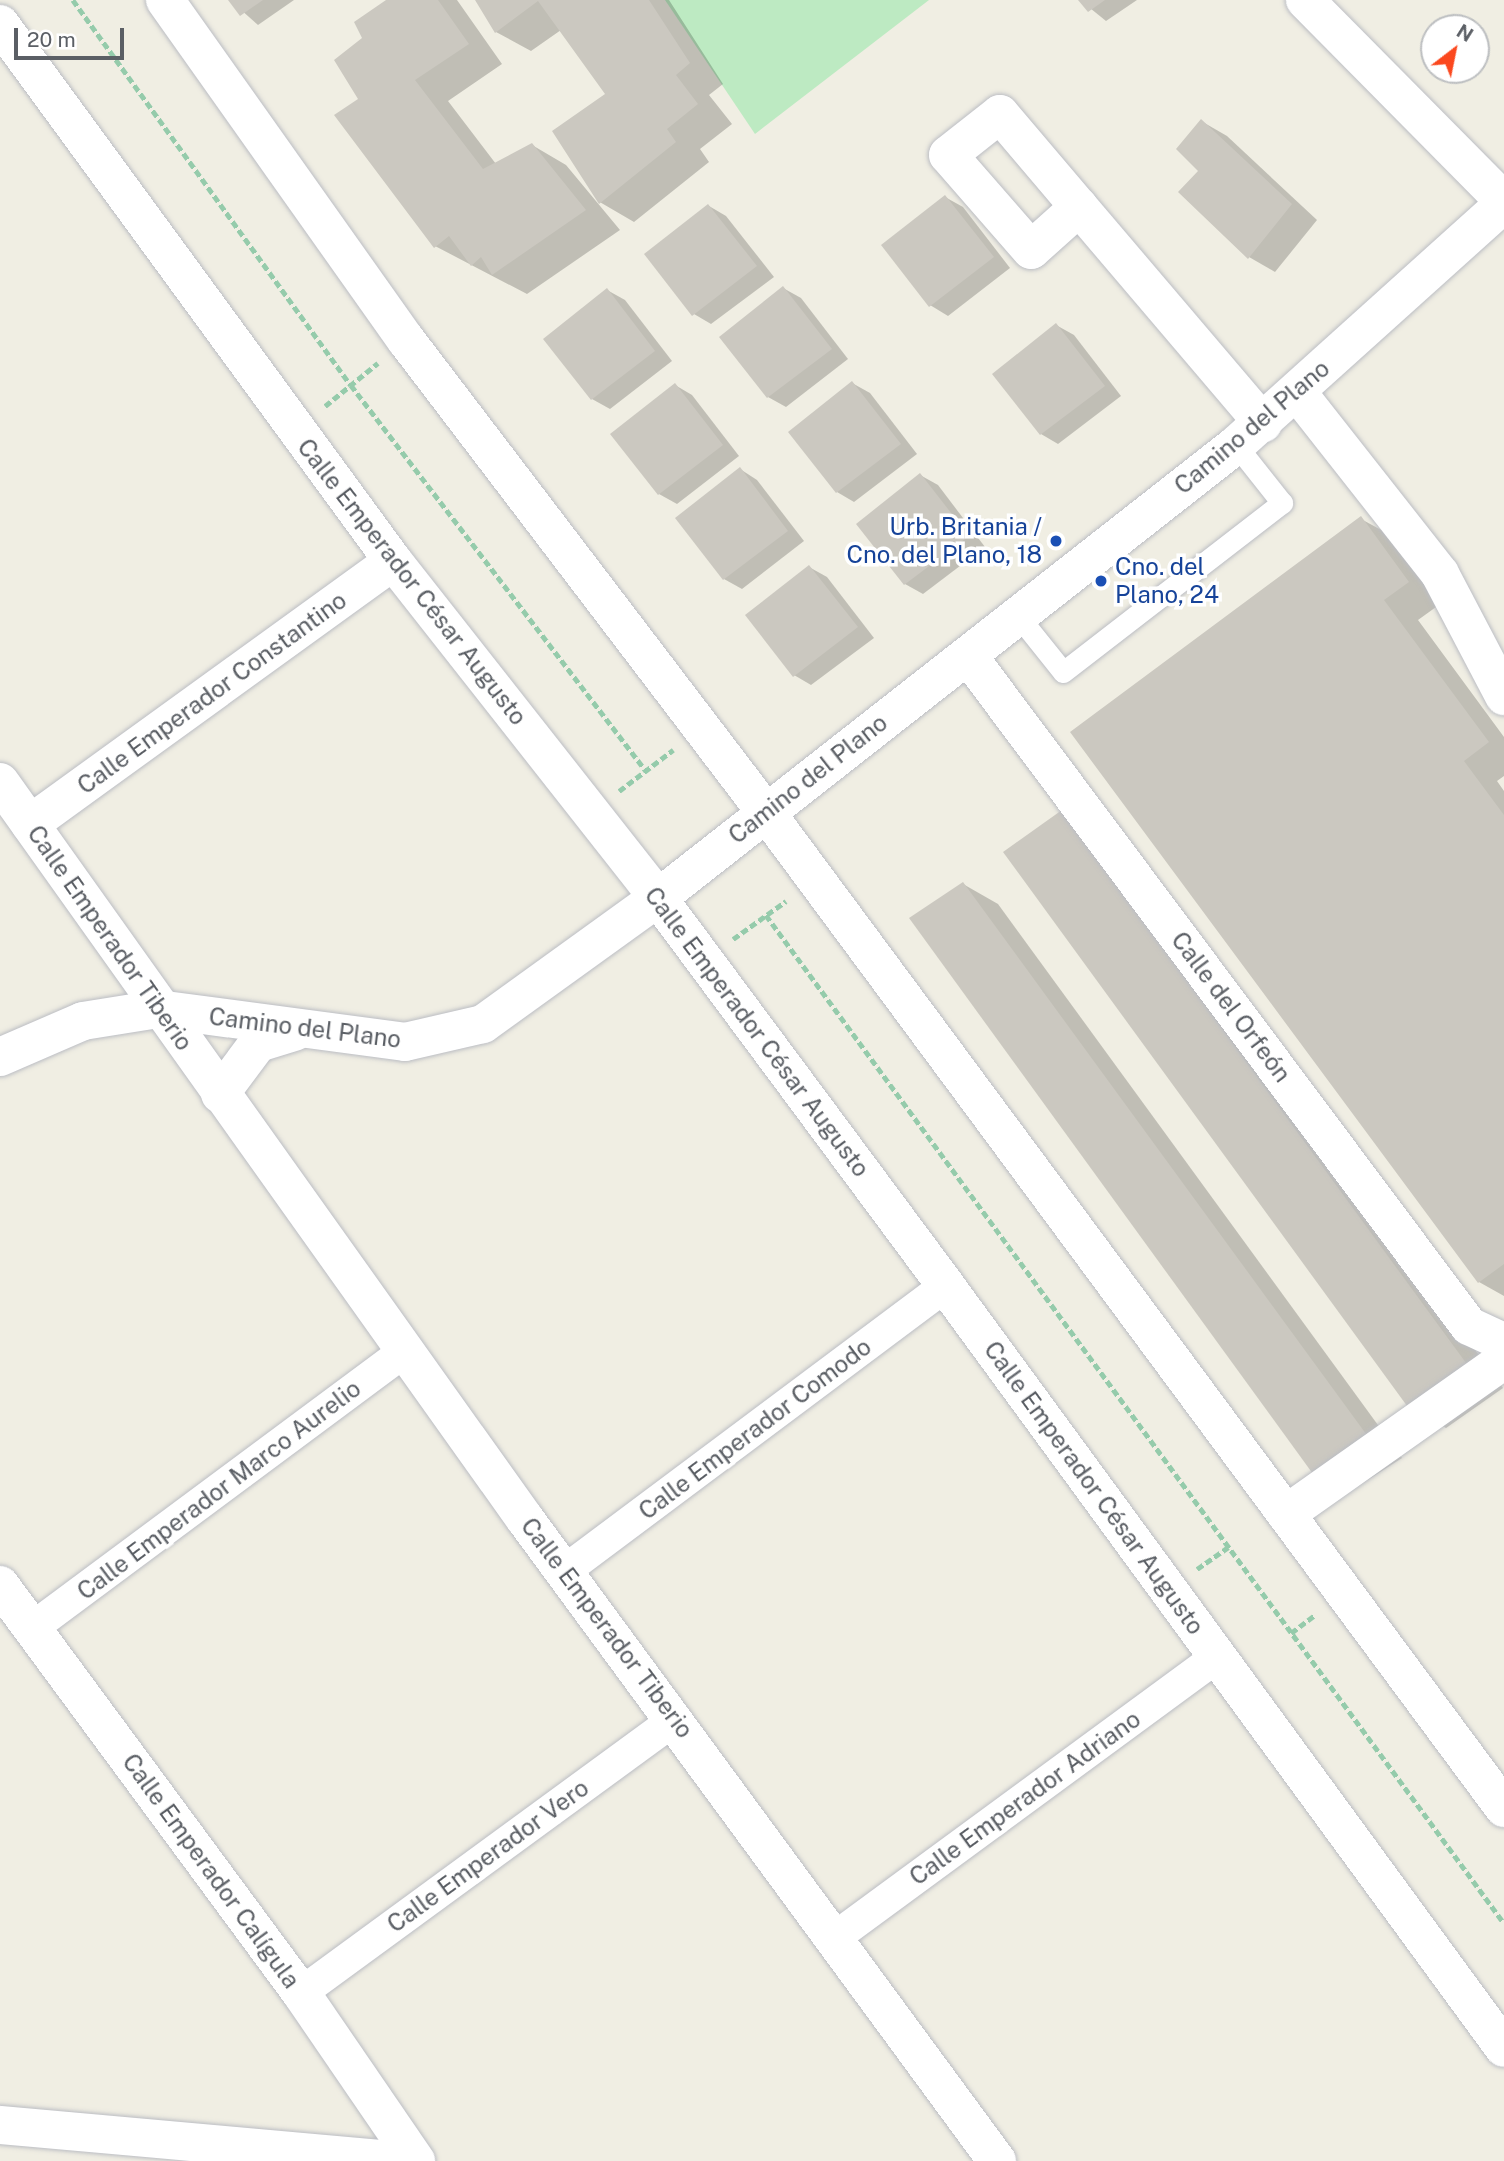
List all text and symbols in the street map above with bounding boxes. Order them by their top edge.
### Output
scale bar [18,14,128,58]
north arrow [1420,14,1490,84]
text: N [1453,20,1477,46]
text: 20 m [27,27,76,52]
street label: Camino del Plano [1168,354,1336,500]
street label: Calle Emperador César Augusto [291,433,533,731]
place label: Urb. Britania / Cno. del Plano, 18 [846,513,1042,569]
marker: Urb. Britania / Cno. del Plano, 18 [1048,533,1064,549]
place label: Cno. del Plano, 24 [1115,553,1219,609]
marker: Cno. del Plano, 24 [1093,573,1109,589]
street label: Calle Emperador Constantino [72,586,352,800]
street label: Camino del Plano [723,708,893,850]
street label: Calle Emperador Tiberio [21,820,199,1056]
street label: Calle Emperador César Augusto [639,881,875,1183]
street label: Calle del Orfeón [1165,926,1297,1088]
street label: Camino del Plano [207,1002,403,1054]
street label: Calle Emperador Comodo [633,1332,877,1526]
street label: Calle Emperador César Augusto [978,1336,1210,1640]
street label: Calle Emperador Marco Aurelio [72,1374,366,1606]
street label: Calle Emperador Tiberio [515,1512,699,1744]
street label: Calle Emperador Adriano [904,1705,1146,1891]
street label: Calle Emperador Calígula [116,1748,306,1994]
street label: Calle Emperador Vero [381,1773,595,1939]

